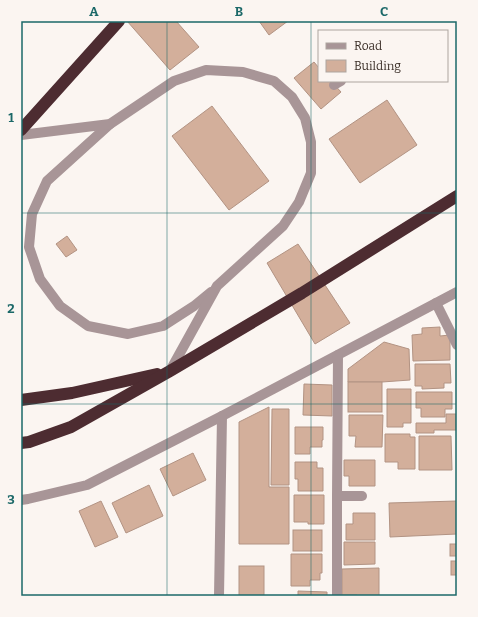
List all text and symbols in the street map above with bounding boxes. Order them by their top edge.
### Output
text: A [89,4,99,19]
text: B [235,4,243,19]
text: C [380,4,388,19]
legend [318,30,448,82]
text: Road [354,39,382,53]
text: Building [354,59,401,73]
text: 1 [8,110,14,125]
text: 2 [7,301,15,316]
text: 3 [7,492,15,507]

